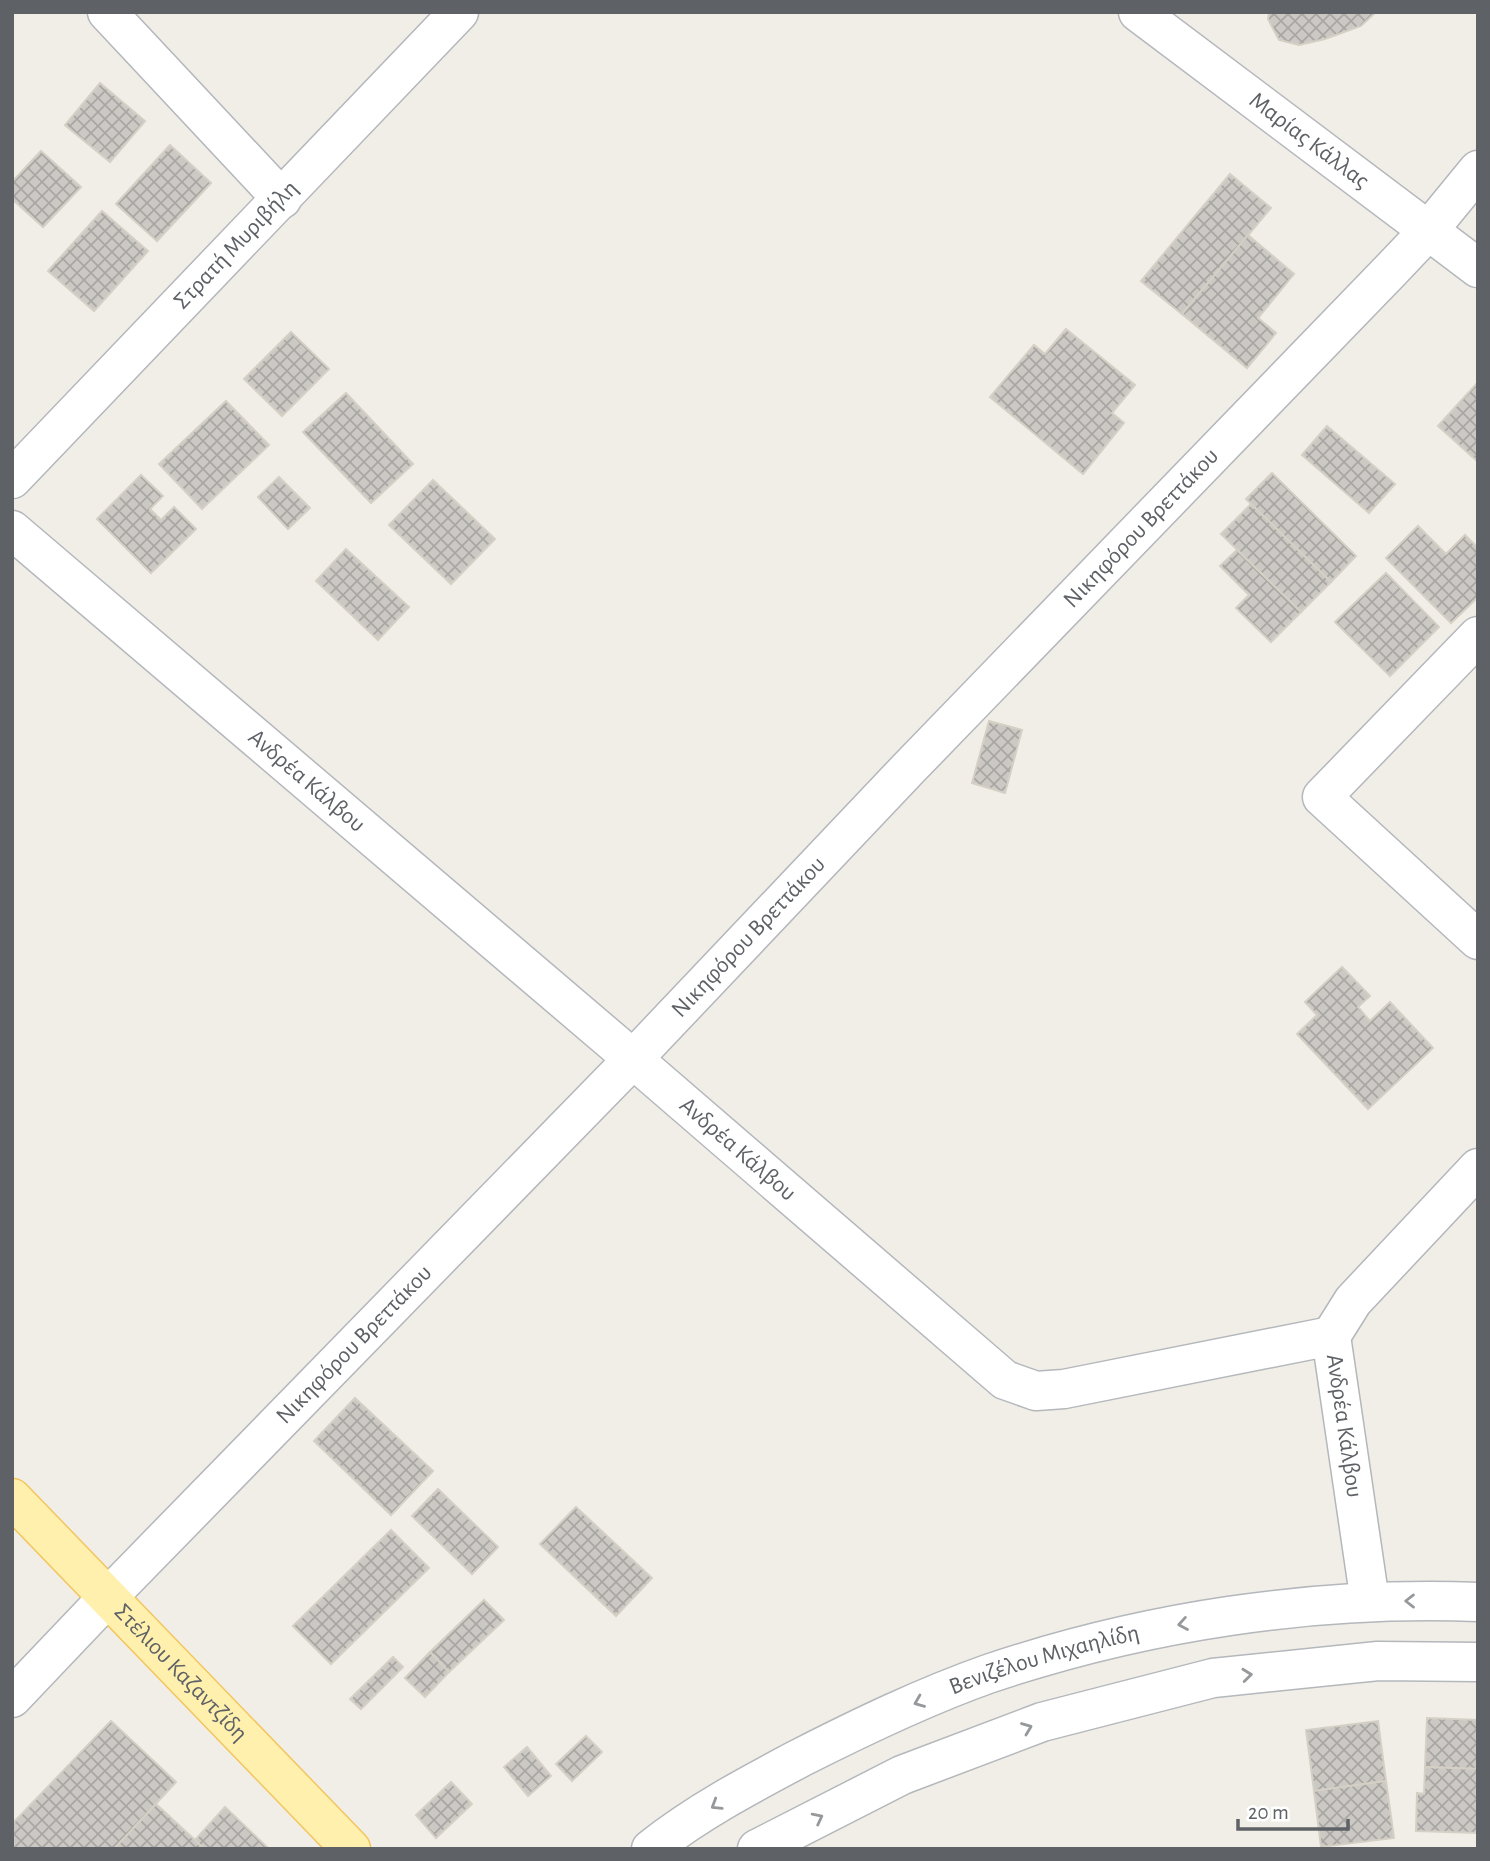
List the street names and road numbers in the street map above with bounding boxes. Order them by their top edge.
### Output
street label: Μαρίας Κάλλας [1245,88,1373,193]
street label: Στρατή Μυριβήλη [169,176,303,314]
street label: Νικηφόρου Βρεττάκου [1059,444,1223,612]
street label: Ανδρέα Κάλβου [244,725,369,837]
street label: Νικηφόρου Βρεττάκου [667,852,830,1022]
street label: Ανδρέα Κάλβου [675,1093,800,1206]
street label: Νικηφόρου Βρεττάκου [272,1261,437,1429]
street label: Ανδρέα Κάλβου [1322,1352,1367,1499]
street label: Στέλιου Καζαντζίδη [110,1600,252,1746]
street label: Βενιζέλου Μιχαηλίδη [946,1621,1141,1699]

